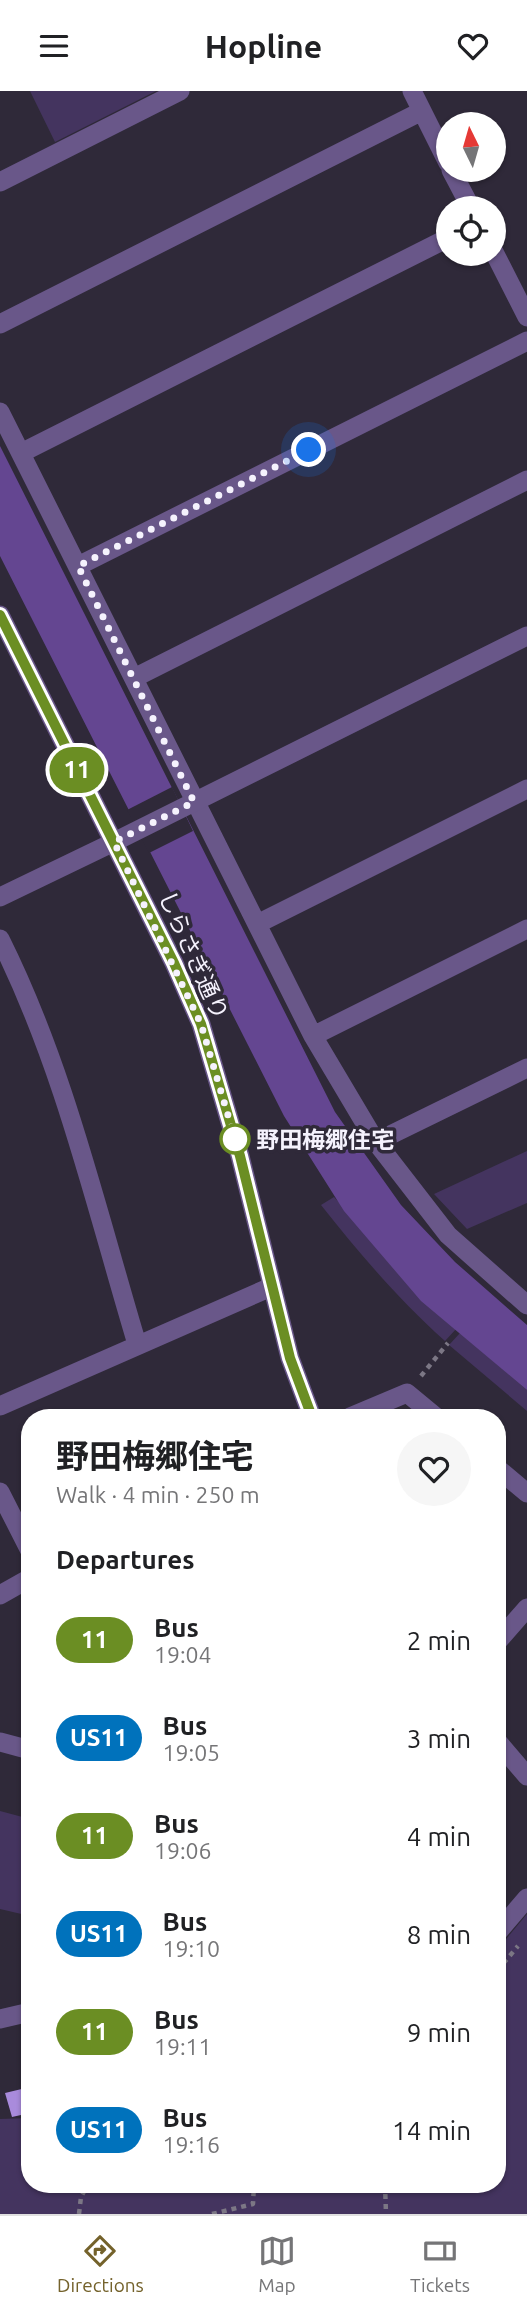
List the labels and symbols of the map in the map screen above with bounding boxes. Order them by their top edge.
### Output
north arrow [436,112,506,182]
your location [291,432,326,467]
line badge: 11 [46,747,108,793]
street label: しらさぎ通り [155,887,233,1023]
marker: 野田梅郷住宅 [220,1124,250,1154]
place label: 野田梅郷住宅 [256,1127,394,1152]

